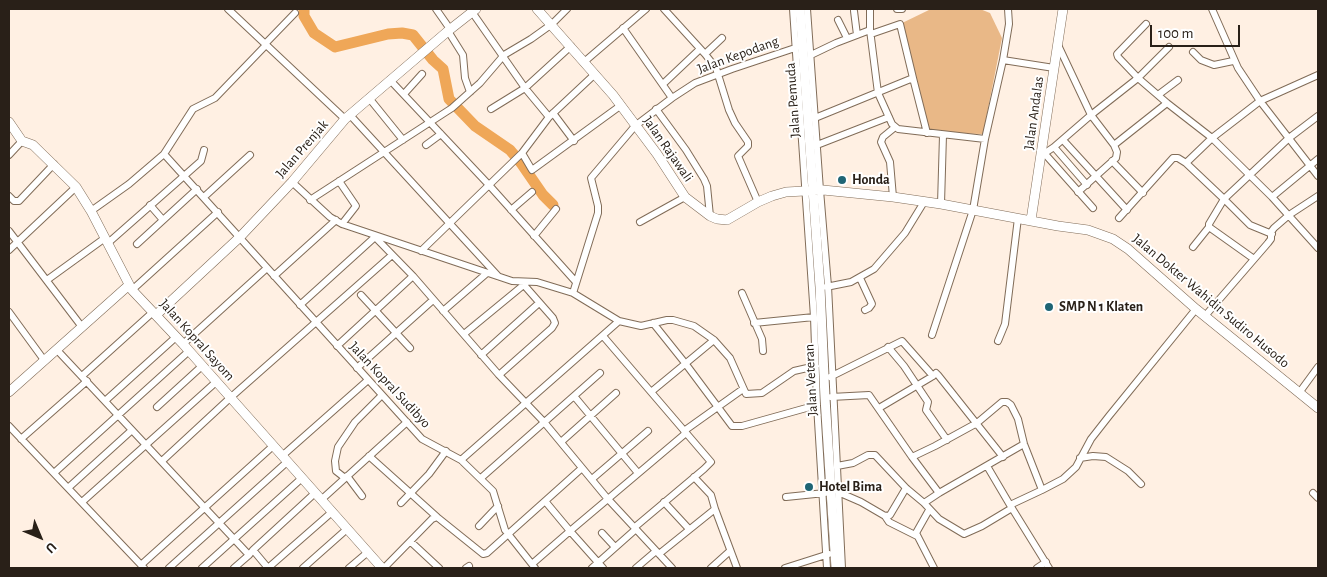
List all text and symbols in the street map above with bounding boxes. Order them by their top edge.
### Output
scale bar [1152,15,1242,47]
text: 100 m [1158,26,1193,41]
street label: Jalan Kepodang [695,33,781,77]
street label: Jalan Pemuda [782,62,804,138]
street label: Jalan Andalas [1021,75,1047,151]
street label: Jalan Rajawali [639,113,697,185]
street label: Jalan Prenjak [272,116,332,182]
place label: Honda [852,172,890,188]
marker: Honda [836,174,848,186]
street label: Jalan Dokter Wahidin Sudiro Husodo [1129,230,1293,372]
street label: Jalan Kopral Sayom [156,296,238,384]
place label: SMP N 1 Klaten [1059,299,1143,315]
marker: SMP N 1 Klaten [1043,301,1055,313]
street label: Jalan Kopral Sudibyo [346,338,434,432]
street label: Jalan Veteran [801,343,821,417]
place label: Hotel Bima [819,479,882,495]
marker: Hotel Bima [803,481,815,493]
north arrow [15,512,65,562]
text: U [42,539,59,556]

